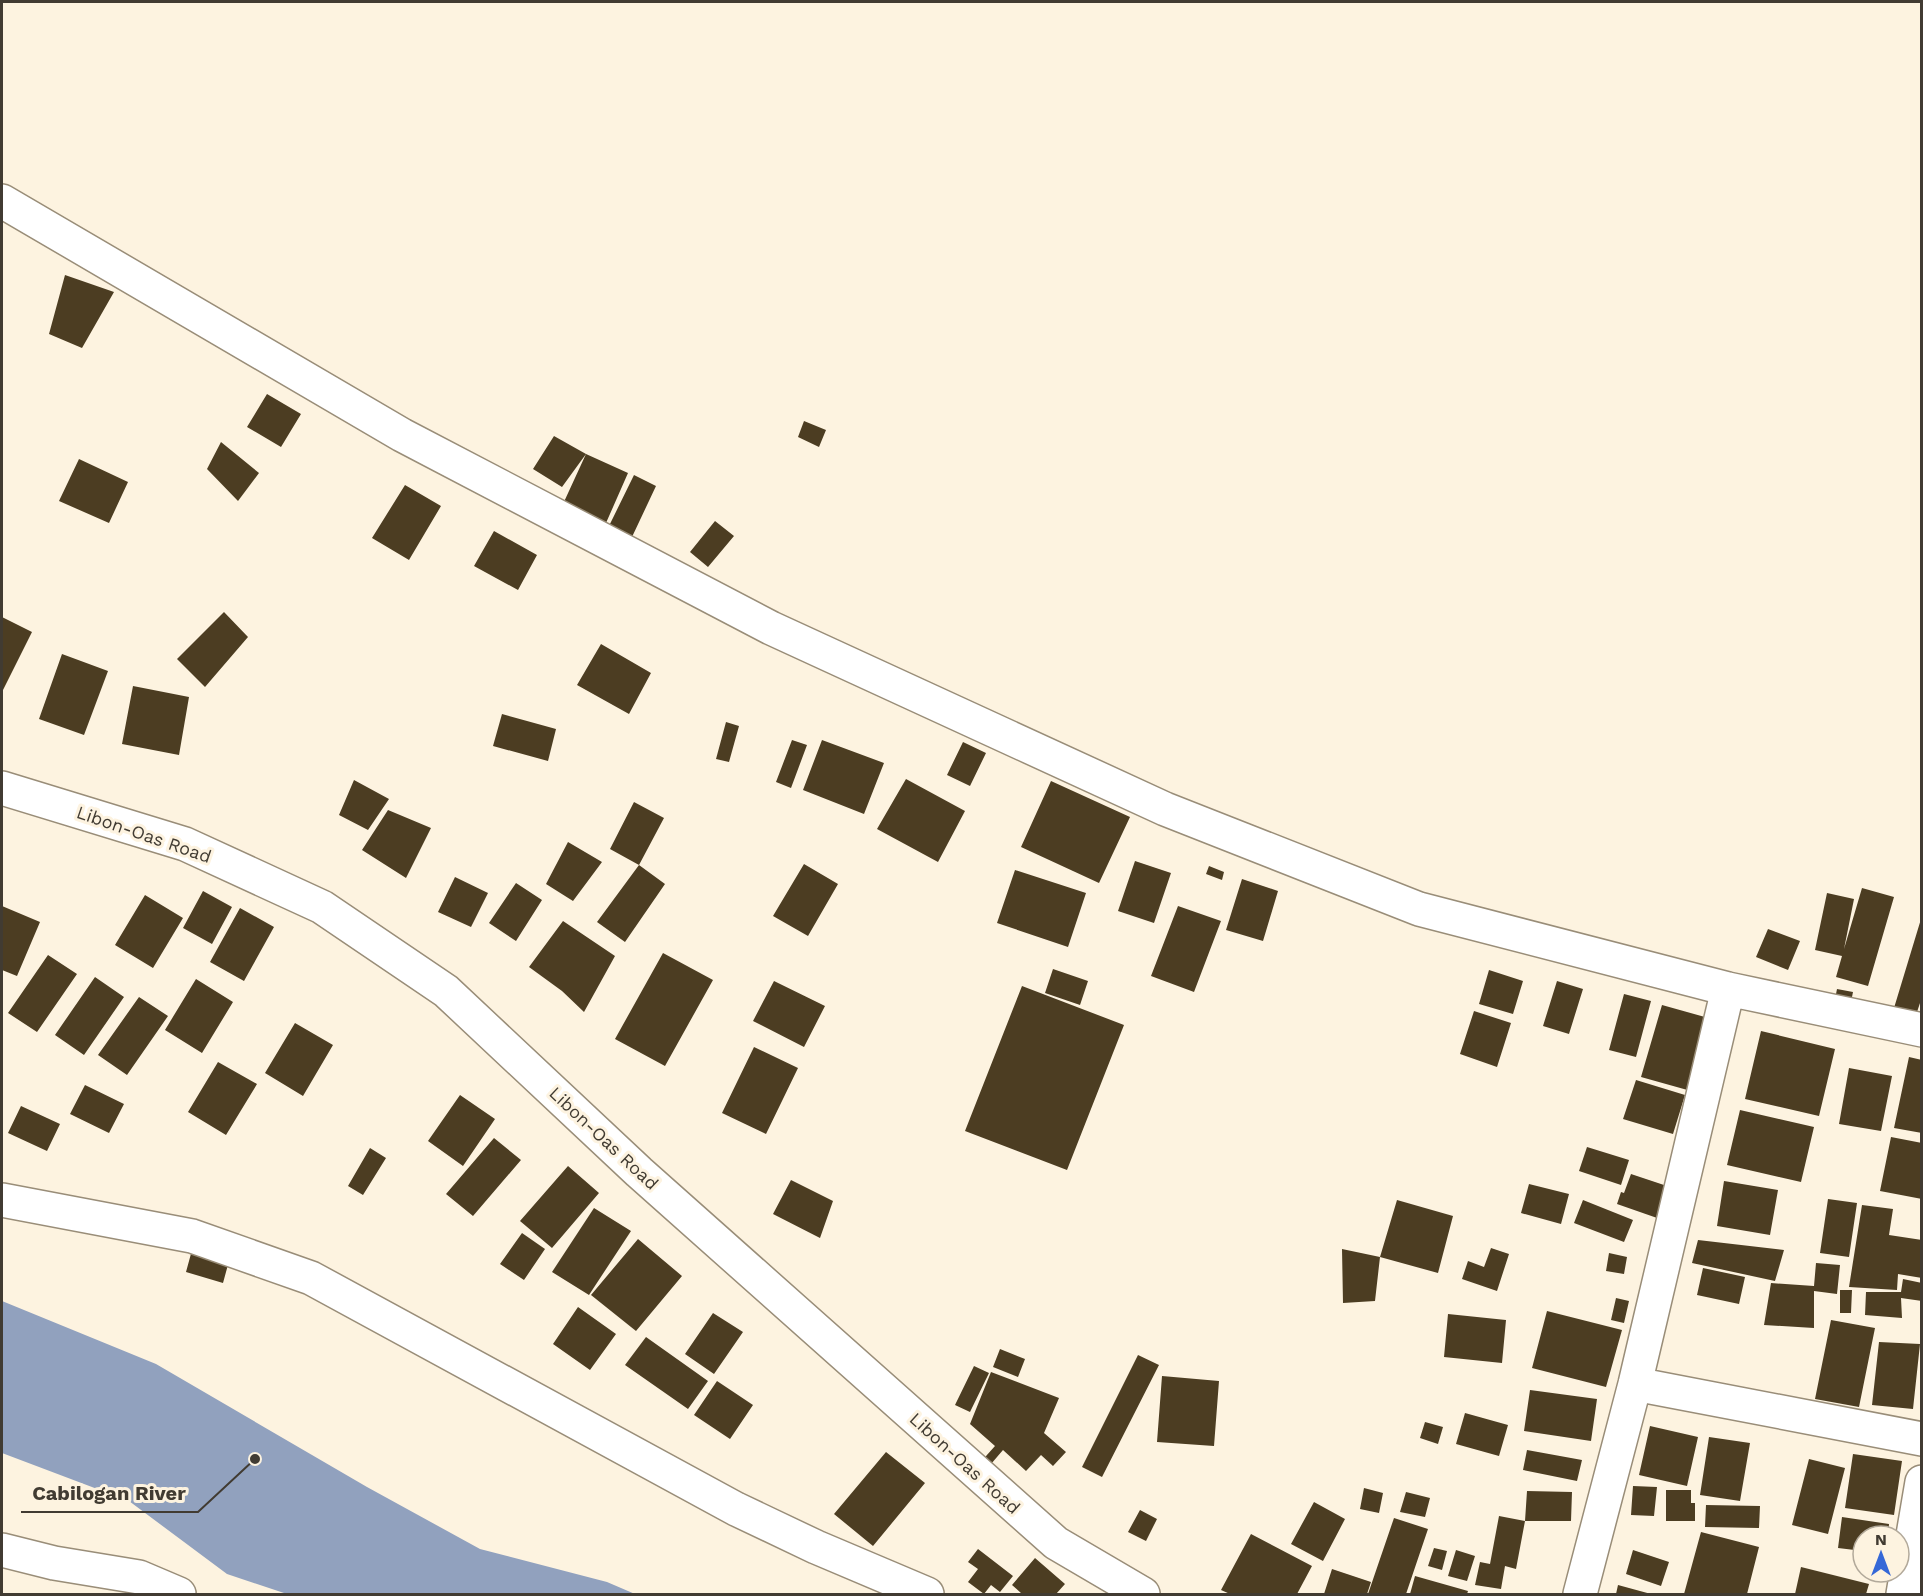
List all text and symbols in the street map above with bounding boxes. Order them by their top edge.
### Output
street label: Libon-Oas Road [74,801,214,867]
street label: Libon-Oas Road [545,1082,663,1194]
street label: Libon-Oas Road [906,1408,1024,1518]
callout: Cabilogan River [21,1474,198,1512]
text: Cabilogan River [32,1481,186,1505]
north arrow [1851,1524,1911,1584]
text: N [1875,1530,1887,1549]

